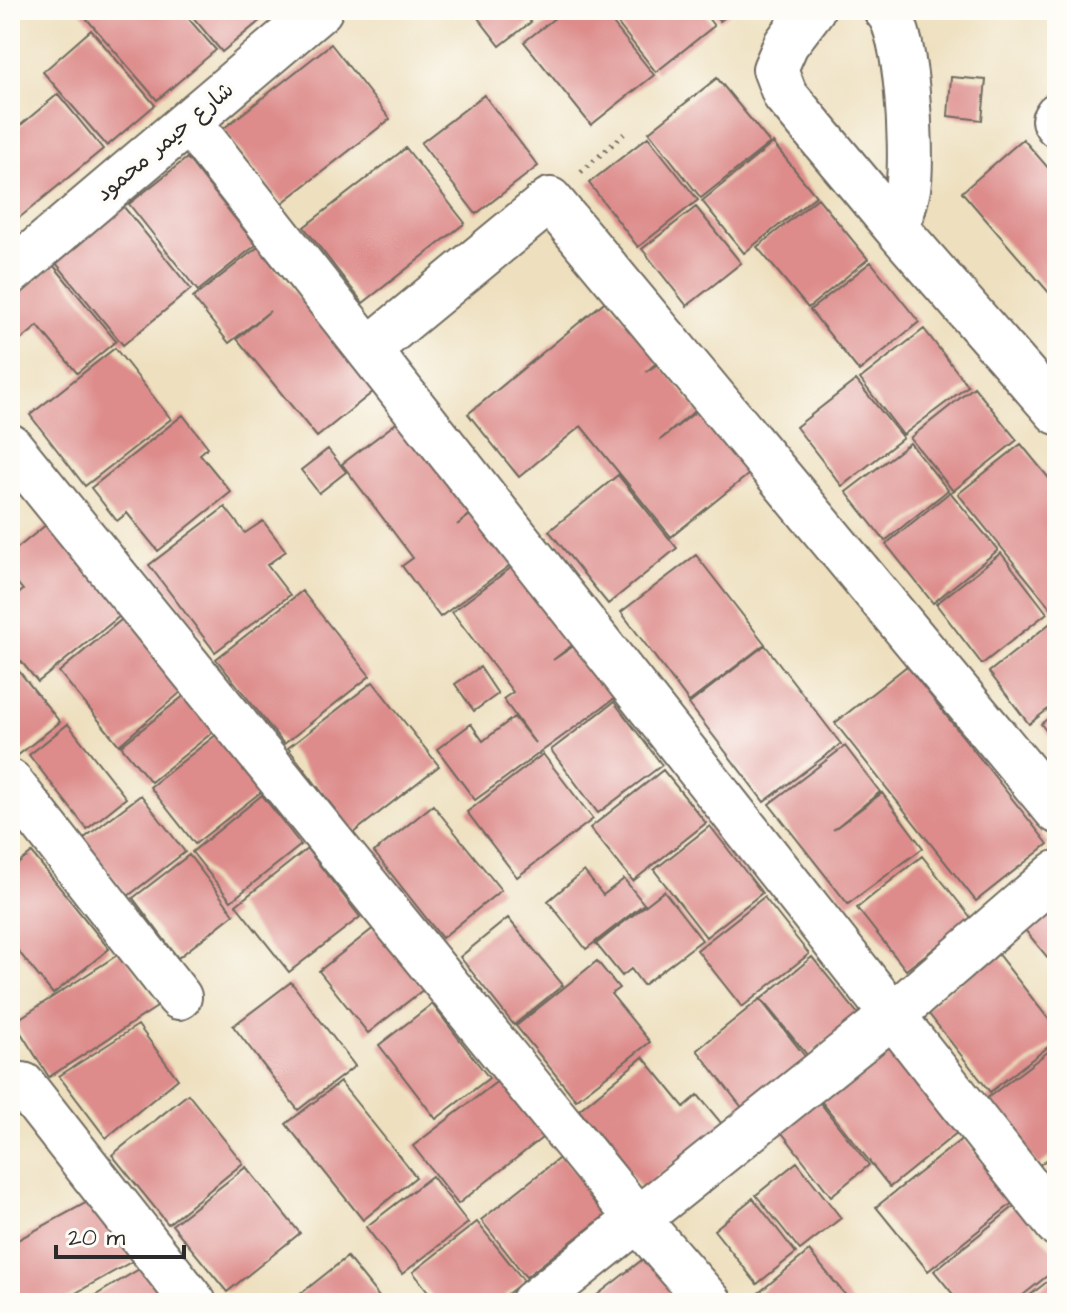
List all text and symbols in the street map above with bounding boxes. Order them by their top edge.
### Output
street label: شارع حيمر محمود [89,75,241,209]
scale bar [56,1209,184,1259]
text: 20 m [68,1221,125,1255]

